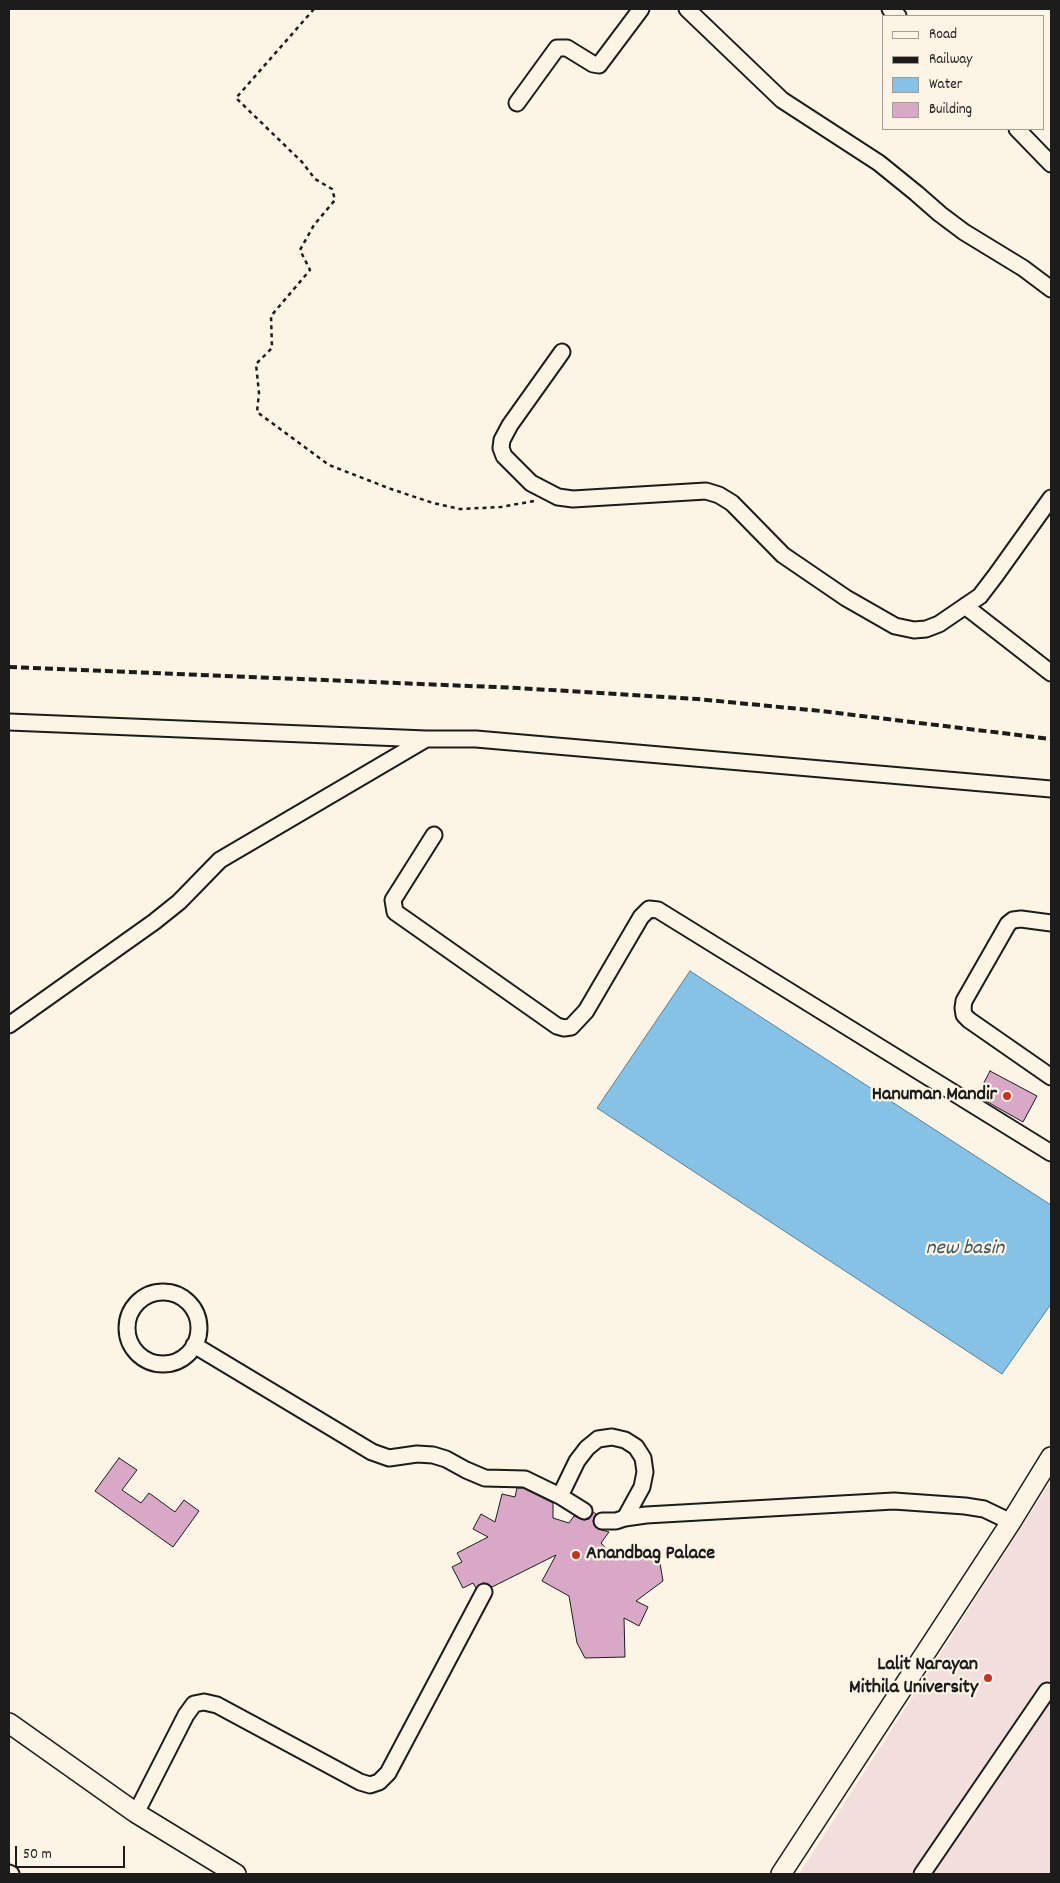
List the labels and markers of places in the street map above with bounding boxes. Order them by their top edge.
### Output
place label: Hanuman Mandir [872,1084,997,1108]
marker: Hanuman Mandir [1001,1090,1013,1102]
place label: Anandbag Palace [586,1543,715,1567]
marker: Anandbag Palace [570,1549,582,1561]
place label: Lalit Narayan Mithila University [849,1654,978,1701]
marker: Lalit Narayan Mithila University [982,1672,994,1684]

